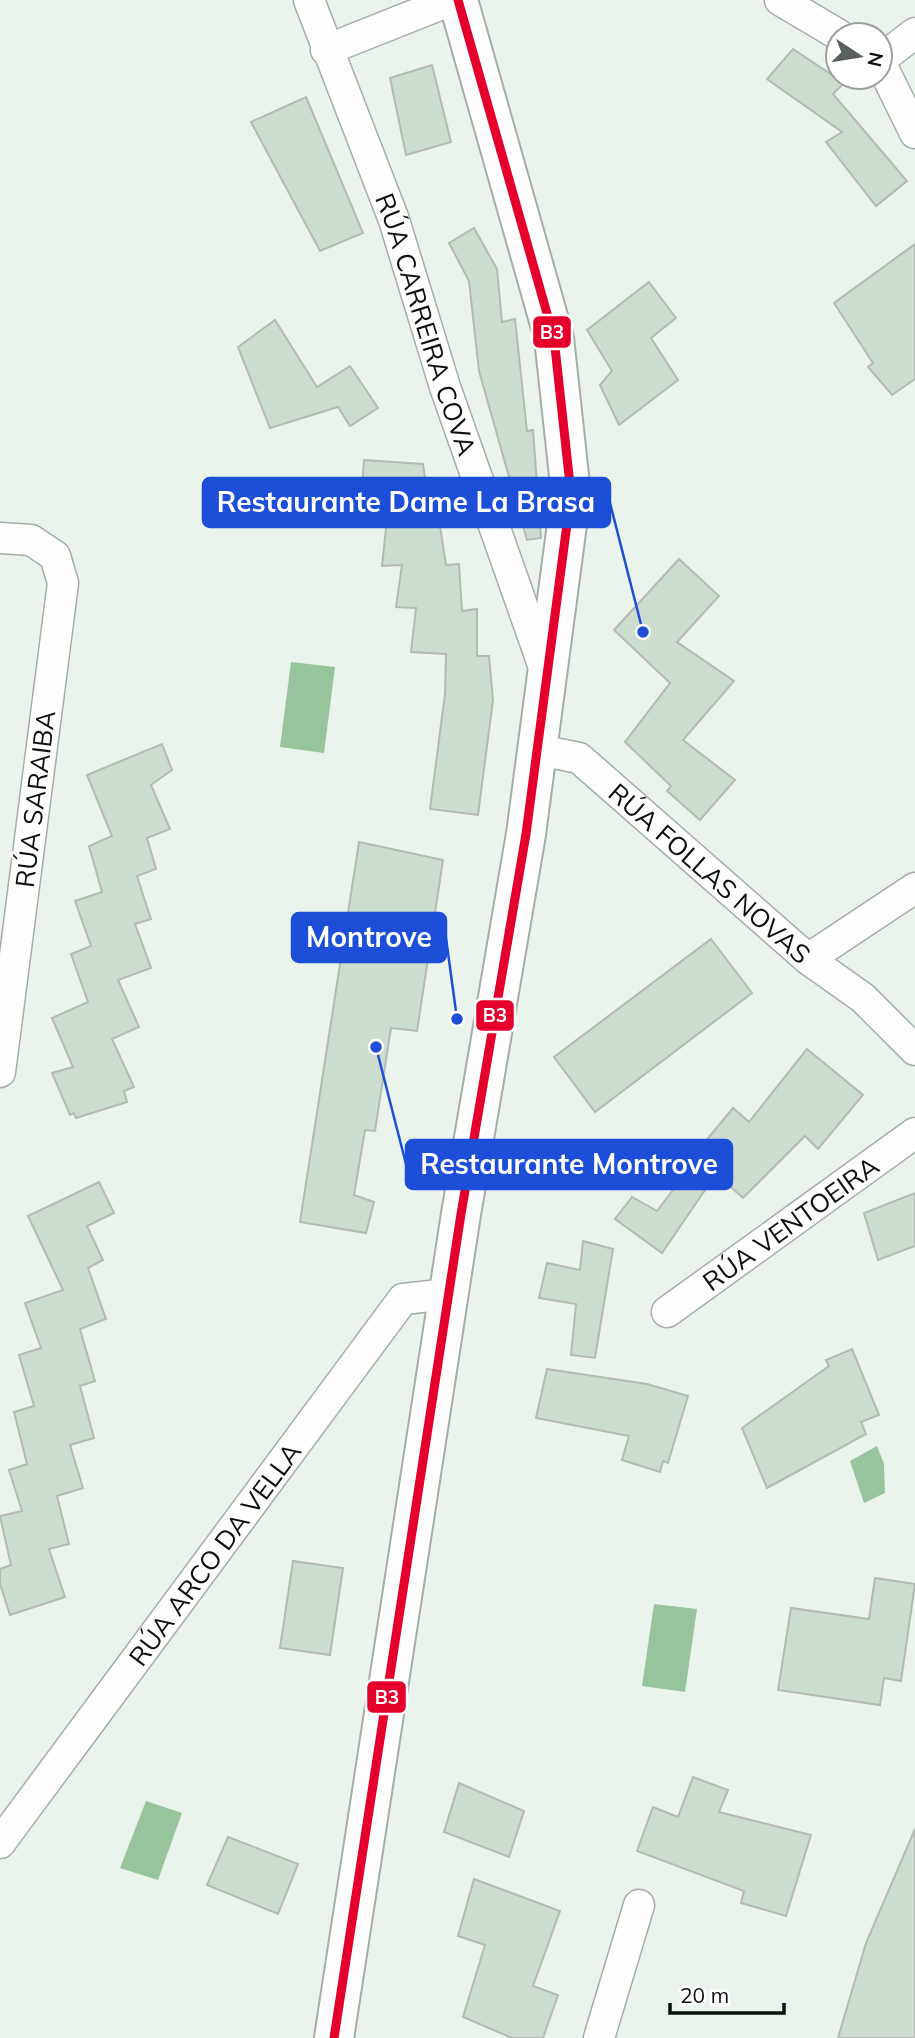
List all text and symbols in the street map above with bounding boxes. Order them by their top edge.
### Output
north arrow [824,21,894,91]
text: N [862,50,889,69]
street label: RÚA CARREIRA COVA [369,188,484,460]
line badge: B3 [532,315,572,349]
text: B3 [540,320,564,344]
callout: Restaurante Dame La Brasa [203,478,610,527]
text: Restaurante Dame La Brasa [217,484,595,519]
street label: RÚA SARAIBA [8,709,62,889]
street label: RÚA FOLLAS NOVAS [602,775,818,970]
callout: Montrove [292,913,446,962]
text: Montrove [306,919,432,954]
line badge: B3 [475,999,515,1032]
text: B3 [483,1003,507,1027]
callout: Restaurante Montrove [406,1140,732,1189]
text: Restaurante Montrove [420,1146,718,1181]
street label: RÚA VENTOEIRA [696,1148,885,1298]
street label: RÚA ARCO DA VELLA [121,1436,308,1672]
line badge: B3 [366,1680,407,1714]
text: B3 [375,1685,399,1709]
scale bar [670,1972,784,2016]
text: 20 m [680,1982,729,2008]

